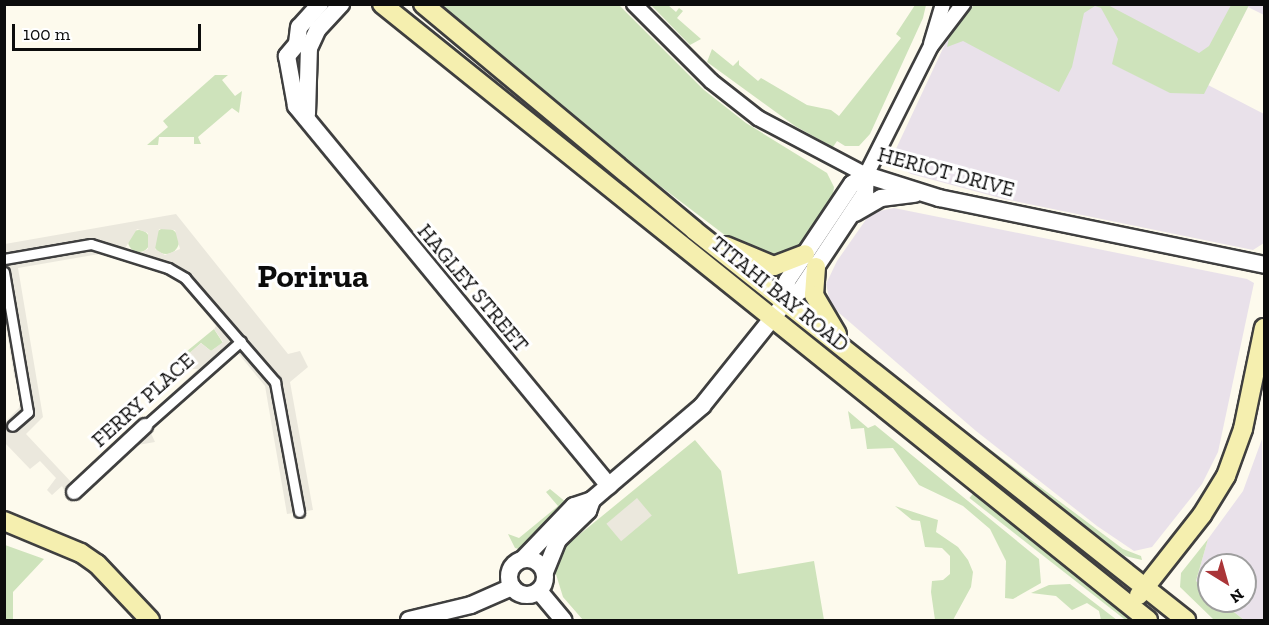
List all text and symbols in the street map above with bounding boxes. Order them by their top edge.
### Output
scale bar [15,12,204,50]
text: 100 m [23,23,70,45]
street label: HERIOT DRIVE [875,142,1017,202]
street label: HAGLEY STREET [412,219,534,357]
street label: TITAHI BAY ROAD [706,231,854,357]
district label: Porirua [257,256,369,296]
street label: FERRY PLACE [86,347,200,453]
north arrow [1197,553,1257,613]
text: N [1226,585,1248,607]

